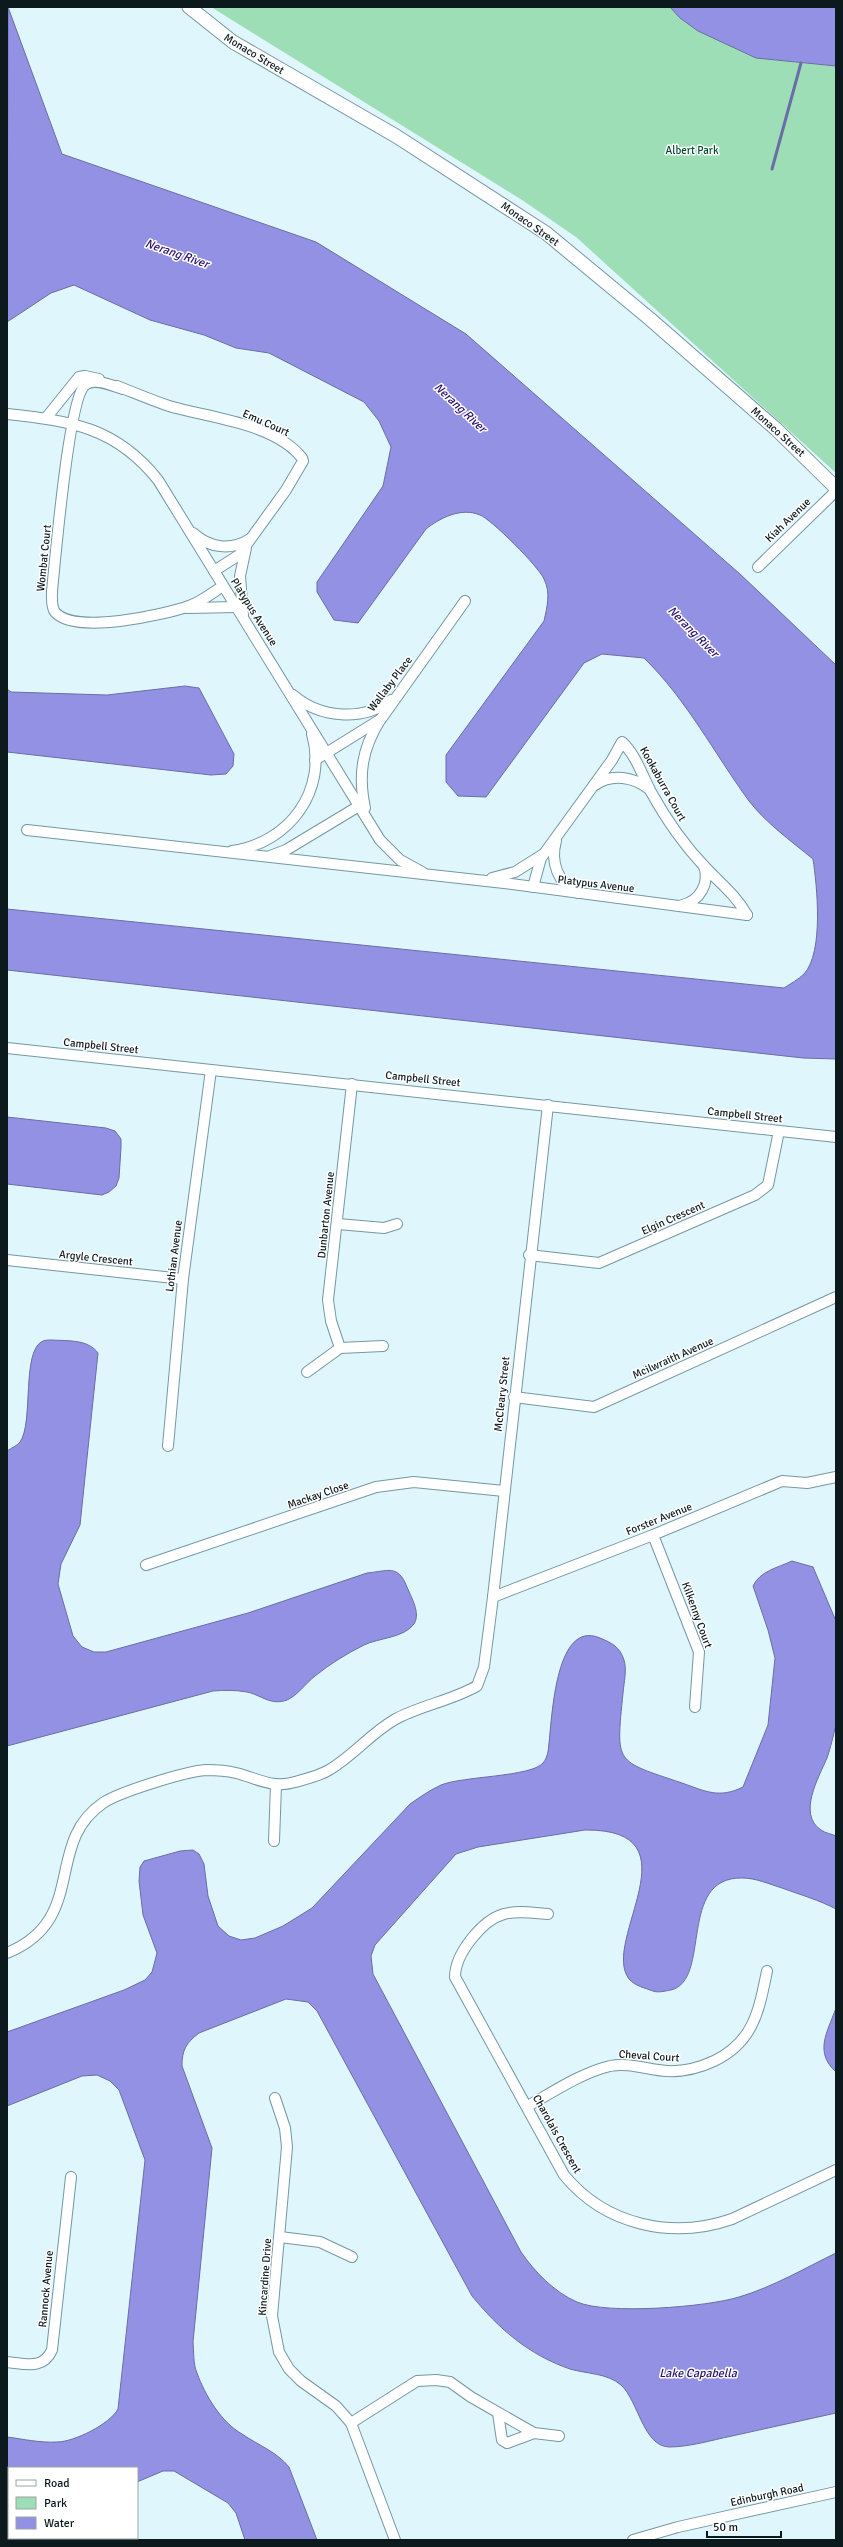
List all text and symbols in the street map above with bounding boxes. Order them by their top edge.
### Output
street label: Monaco Street [221,31,287,77]
park label: Albert Park [666,144,719,157]
street label: Monaco Street [498,199,562,249]
water label: Nerang River [143,236,212,272]
water label: Nerang River [431,380,490,437]
street label: Monaco Street [748,404,808,460]
street label: Emu Court [241,407,292,439]
street label: Kiah Avenue [763,495,813,545]
street label: Wombat Court [34,524,54,592]
street label: Platypus Avenue [228,576,280,648]
water label: Nerang River [664,603,723,662]
street label: Wallaby Place [365,654,415,714]
street label: Kookaburra Court [637,744,689,824]
street label: Platypus Avenue [557,873,635,895]
street label: Campbell Street [63,1036,139,1056]
street label: Campbell Street [385,1069,461,1089]
street label: Campbell Street [707,1105,783,1125]
street label: Dunbarton Avenue [315,1171,337,1259]
street label: Elgin Crescent [639,1198,707,1238]
street label: Lothian Avenue [163,1219,185,1293]
street label: Argyle Crescent [59,1248,134,1268]
street label: Mcilwraith Avenue [630,1334,716,1382]
street label: McCleary Street [492,1356,512,1432]
street label: Mackay Close [286,1478,350,1512]
street label: Forster Avenue [624,1500,694,1538]
street label: Kilkenny Court [679,1580,715,1650]
street label: Cheval Court [618,2047,680,2065]
street label: Charolais Crescent [530,2092,584,2176]
street label: Kincardine Drive [256,2238,274,2316]
street label: Rannock Avenue [36,2250,56,2328]
water label: Lake Capabella [659,2366,738,2381]
legend [8,2467,138,2539]
text: Road [44,2476,70,2491]
street label: Edinburgh Road [729,2481,805,2509]
text: Park [44,2496,67,2511]
scale bar [707,2513,781,2539]
text: Water [44,2516,75,2531]
text: 50 m [713,2520,738,2535]

